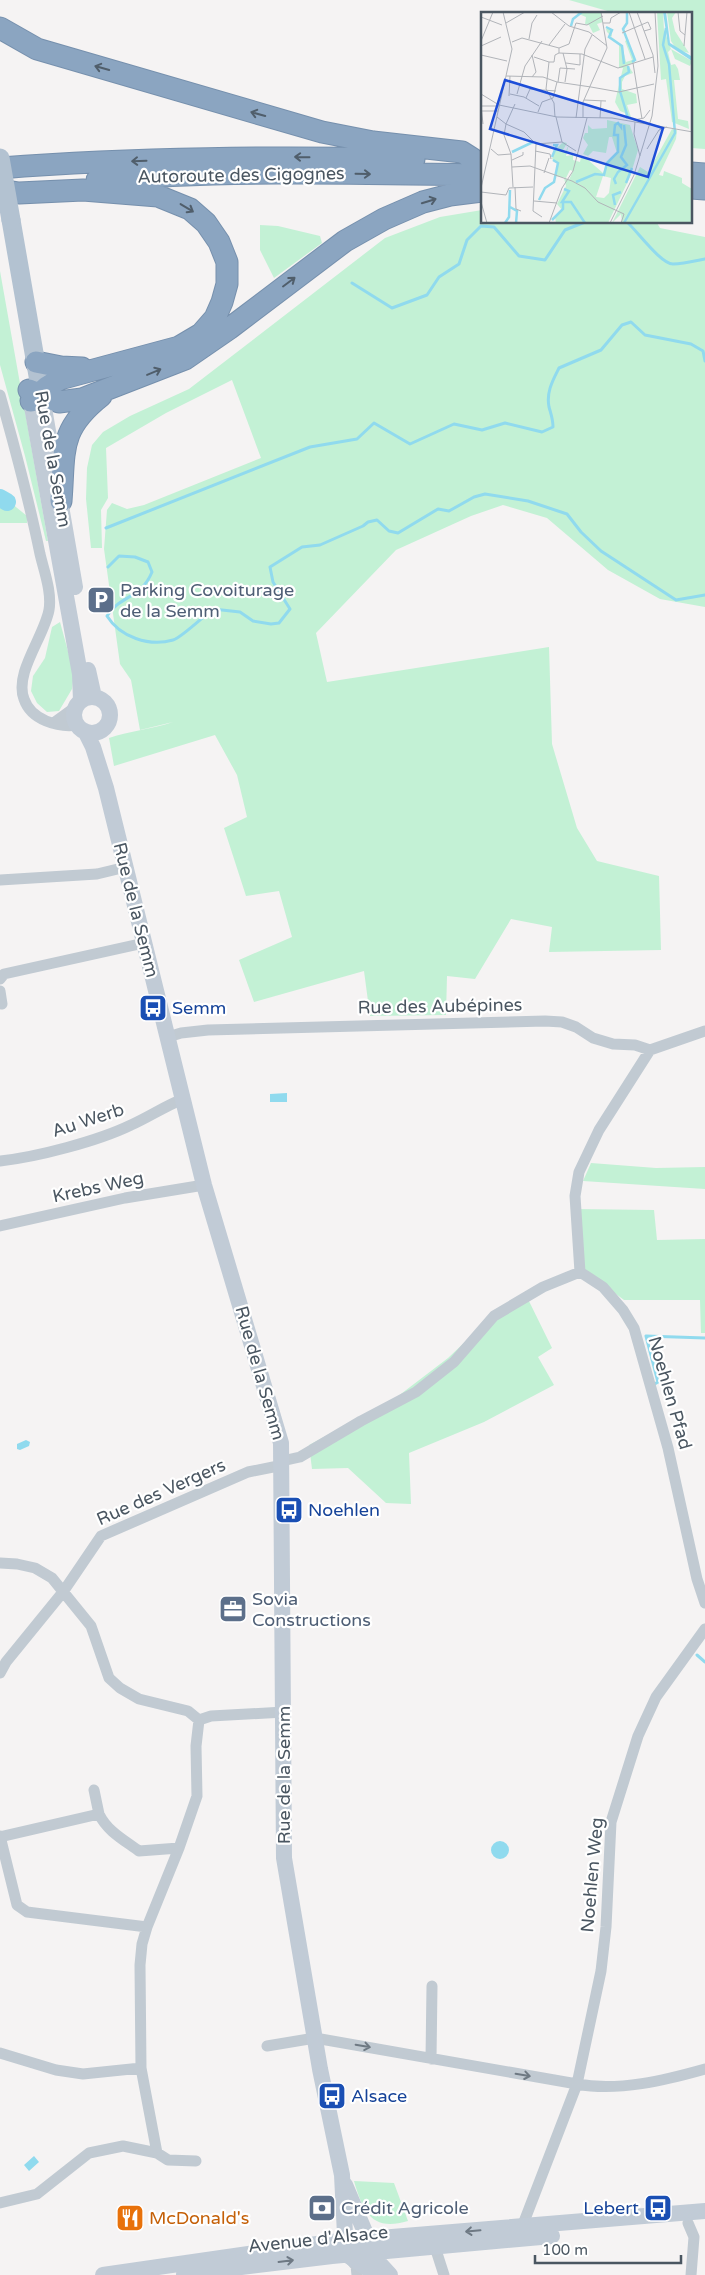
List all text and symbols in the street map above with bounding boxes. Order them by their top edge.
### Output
inset map [481,12,692,224]
one-way arrow [95,63,111,73]
one-way arrow [251,108,267,118]
one-way arrow [294,152,310,162]
one-way arrow [132,156,148,165]
street label: Autoroute des Cigognes [137,162,345,188]
one-way arrow [355,169,371,178]
one-way arrow [420,195,436,205]
one-way arrow [180,203,194,214]
one-way arrow [282,277,296,287]
one-way arrow [146,366,161,376]
street label: Rue de la Semm [30,389,76,529]
place label: Parking Covoiturage de la Semm [120,579,294,622]
parking icon: Parking Covoiturage de la Semm [86,585,116,615]
street label: Rue de la Semm [109,840,163,980]
bus stop icon: Semm [138,993,168,1023]
street label: Rue des Aubépines [357,994,523,1018]
place label: Semm [172,997,226,1019]
street label: Au Werb [49,1098,127,1142]
street label: Krebs Weg [50,1167,146,1207]
street label: Rue de la Semm [230,1303,290,1443]
street label: Noehlen Pfad [643,1334,697,1452]
street label: Rue des Vergers [93,1454,229,1530]
bus stop icon: Noehlen [274,1495,304,1525]
place label: Noehlen [308,1499,380,1521]
place label: Sovia Constructions [252,1588,371,1631]
office icon: Sovia Constructions [218,1594,248,1624]
street label: Rue de la Semm [273,1706,295,1844]
street label: Noehlen Weg [576,1816,608,1934]
one-way arrow [355,2042,371,2052]
one-way arrow [515,2070,531,2080]
bus stop icon: Alsace [317,2081,347,2111]
place label: Alsace [351,2085,407,2107]
bank icon: Crédit Agricole [307,2193,337,2223]
bus stop icon: Lebert [643,2193,673,2223]
place label: Crédit Agricole [341,2197,469,2219]
place label: Lebert [583,2197,639,2219]
restaurant icon: McDonald's [115,2203,145,2233]
place label: McDonald's [149,2207,249,2229]
street label: Avenue d'Alsace [247,2221,389,2257]
one-way arrow [465,2226,481,2235]
scale bar [535,2232,681,2264]
text: 100 m [542,2241,588,2259]
one-way arrow [277,2256,293,2266]

